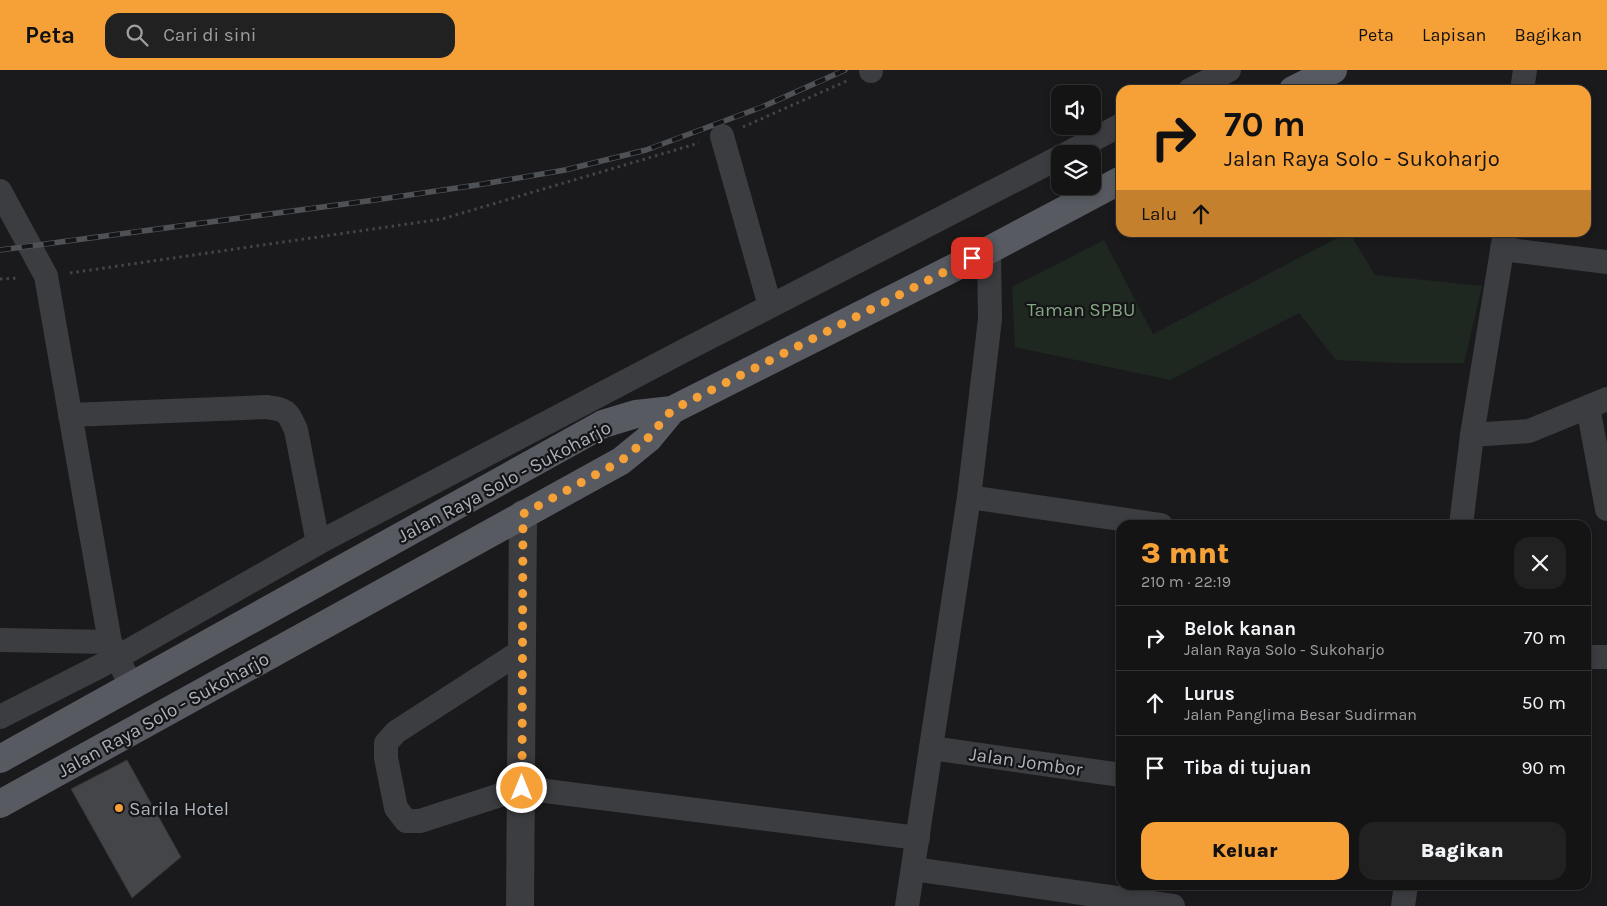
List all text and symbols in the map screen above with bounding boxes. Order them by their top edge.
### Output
search box [105,13,455,58]
text: Peta [25,21,75,49]
icon: search [123,21,151,49]
text: Cari di sini [163,24,257,46]
text: Peta [1358,24,1394,46]
text: Lapisan [1422,24,1486,46]
text: Bagikan [1514,24,1582,46]
map controls [1051,85,1101,195]
button: sound [1051,85,1101,135]
text: 70 m [1224,104,1306,145]
icon: right [1141,105,1206,170]
button: layers [1051,145,1101,195]
text: Jalan Raya Solo - Sukoharjo [1224,146,1500,172]
icon: ahead [1187,200,1215,228]
text: Lalu [1141,203,1177,225]
pin [951,237,993,279]
icon: arrive [958,244,986,272]
park label: Taman SPBU [1027,299,1135,321]
street label: Jalan Raya Solo - Sukoharjo [394,416,615,548]
text: 3 mnt [1141,535,1229,571]
button: close [1514,537,1566,589]
text: 210 m · 22:19 [1141,572,1231,591]
text: Belok kanan [1184,618,1296,640]
icon: right [1141,624,1169,652]
text: 70 m [1524,627,1566,649]
text: Jalan Raya Solo - Sukoharjo [1184,640,1385,659]
street label: Jalan Raya Solo - Sukoharjo [54,648,273,782]
text: Lurus [1184,683,1235,705]
icon: ahead [1141,689,1169,717]
text: 50 m [1522,692,1566,714]
text: Jalan Panglima Besar Sudirman [1184,705,1417,724]
street label: Jalan Jombor [968,743,1084,781]
icon: arrive [1141,754,1169,782]
text: Tiba di tujuan [1184,757,1311,779]
text: 90 m [1521,757,1566,779]
position arrow [495,761,547,813]
place label: Sarila Hotel [129,798,229,820]
marker: Sarila Hotel [113,802,125,814]
button: Keluar [1141,822,1349,880]
button: Bagikan [1359,822,1566,880]

